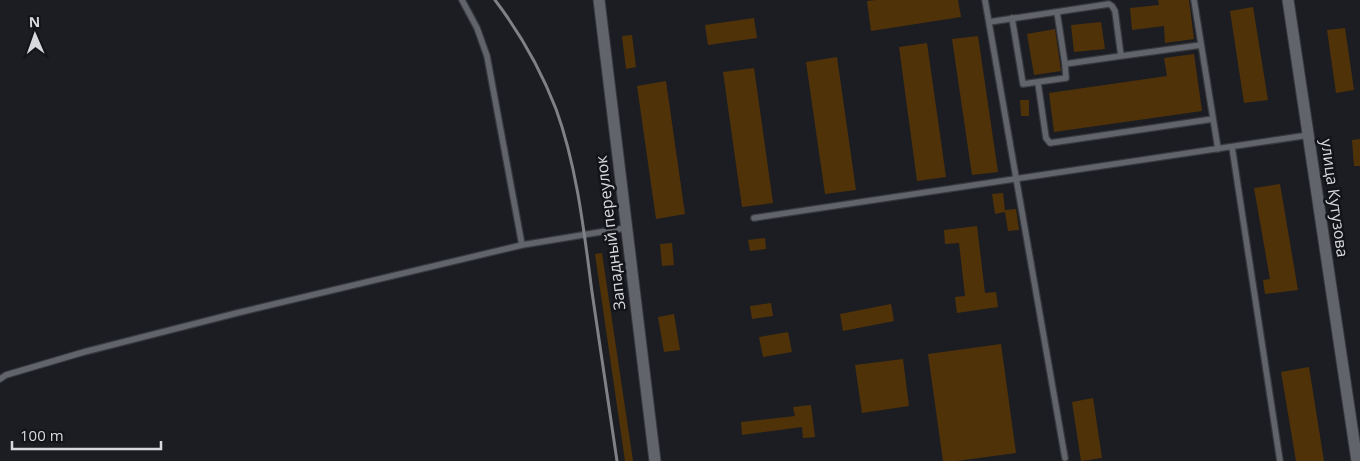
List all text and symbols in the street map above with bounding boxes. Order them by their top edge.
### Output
north arrow [10,10,60,60]
text: N [29,12,41,31]
street label: улица Кутузова [1316,137,1354,259]
street label: Западный переулок [590,154,630,312]
scale bar [12,418,161,450]
text: 100 m [20,425,64,445]

